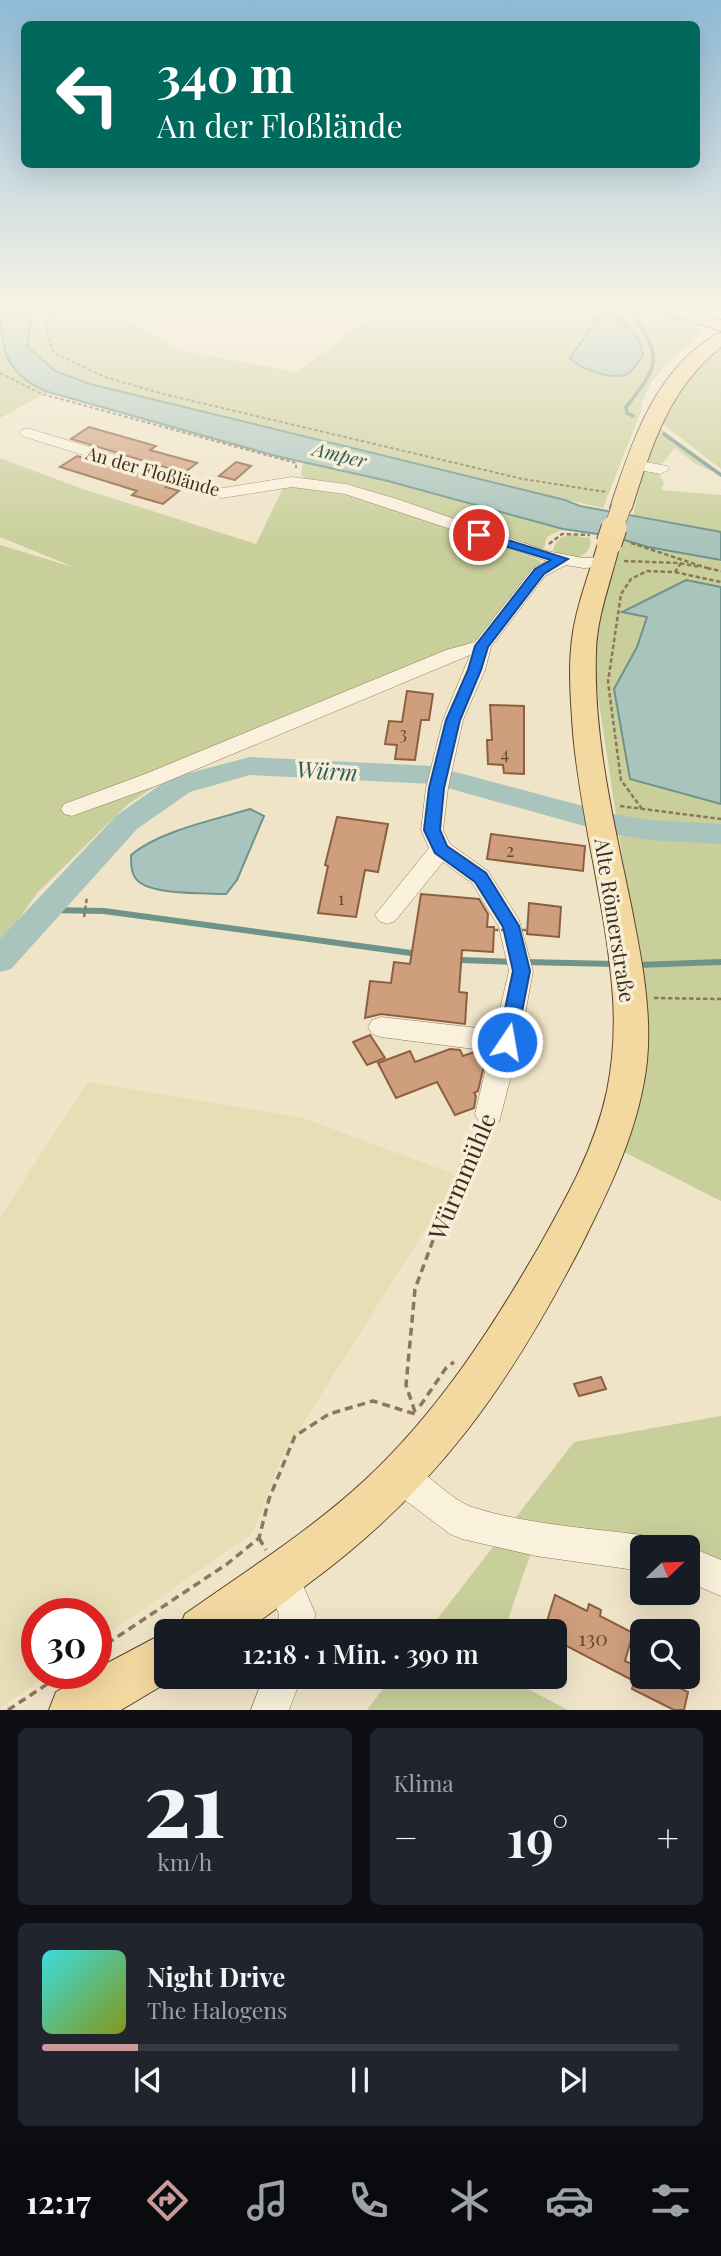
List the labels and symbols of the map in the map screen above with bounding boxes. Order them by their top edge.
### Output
water label: Amper [309,434,370,473]
street label: An der Floßlände [82,440,223,502]
pin [449,505,509,565]
house number: 3 [399,721,407,745]
house number: 4 [501,741,510,765]
water label: Würm [295,753,359,787]
street label: Alte Römerstraße [589,835,643,1004]
house number: 2 [506,838,514,862]
house number: 1 [338,886,345,910]
position arrow [470,1005,544,1079]
street label: Würmmühle [420,1108,502,1245]
north arrow [630,1535,700,1605]
speed limit sign: 30 [21,1598,112,1689]
house number: 130 [578,1623,608,1651]

